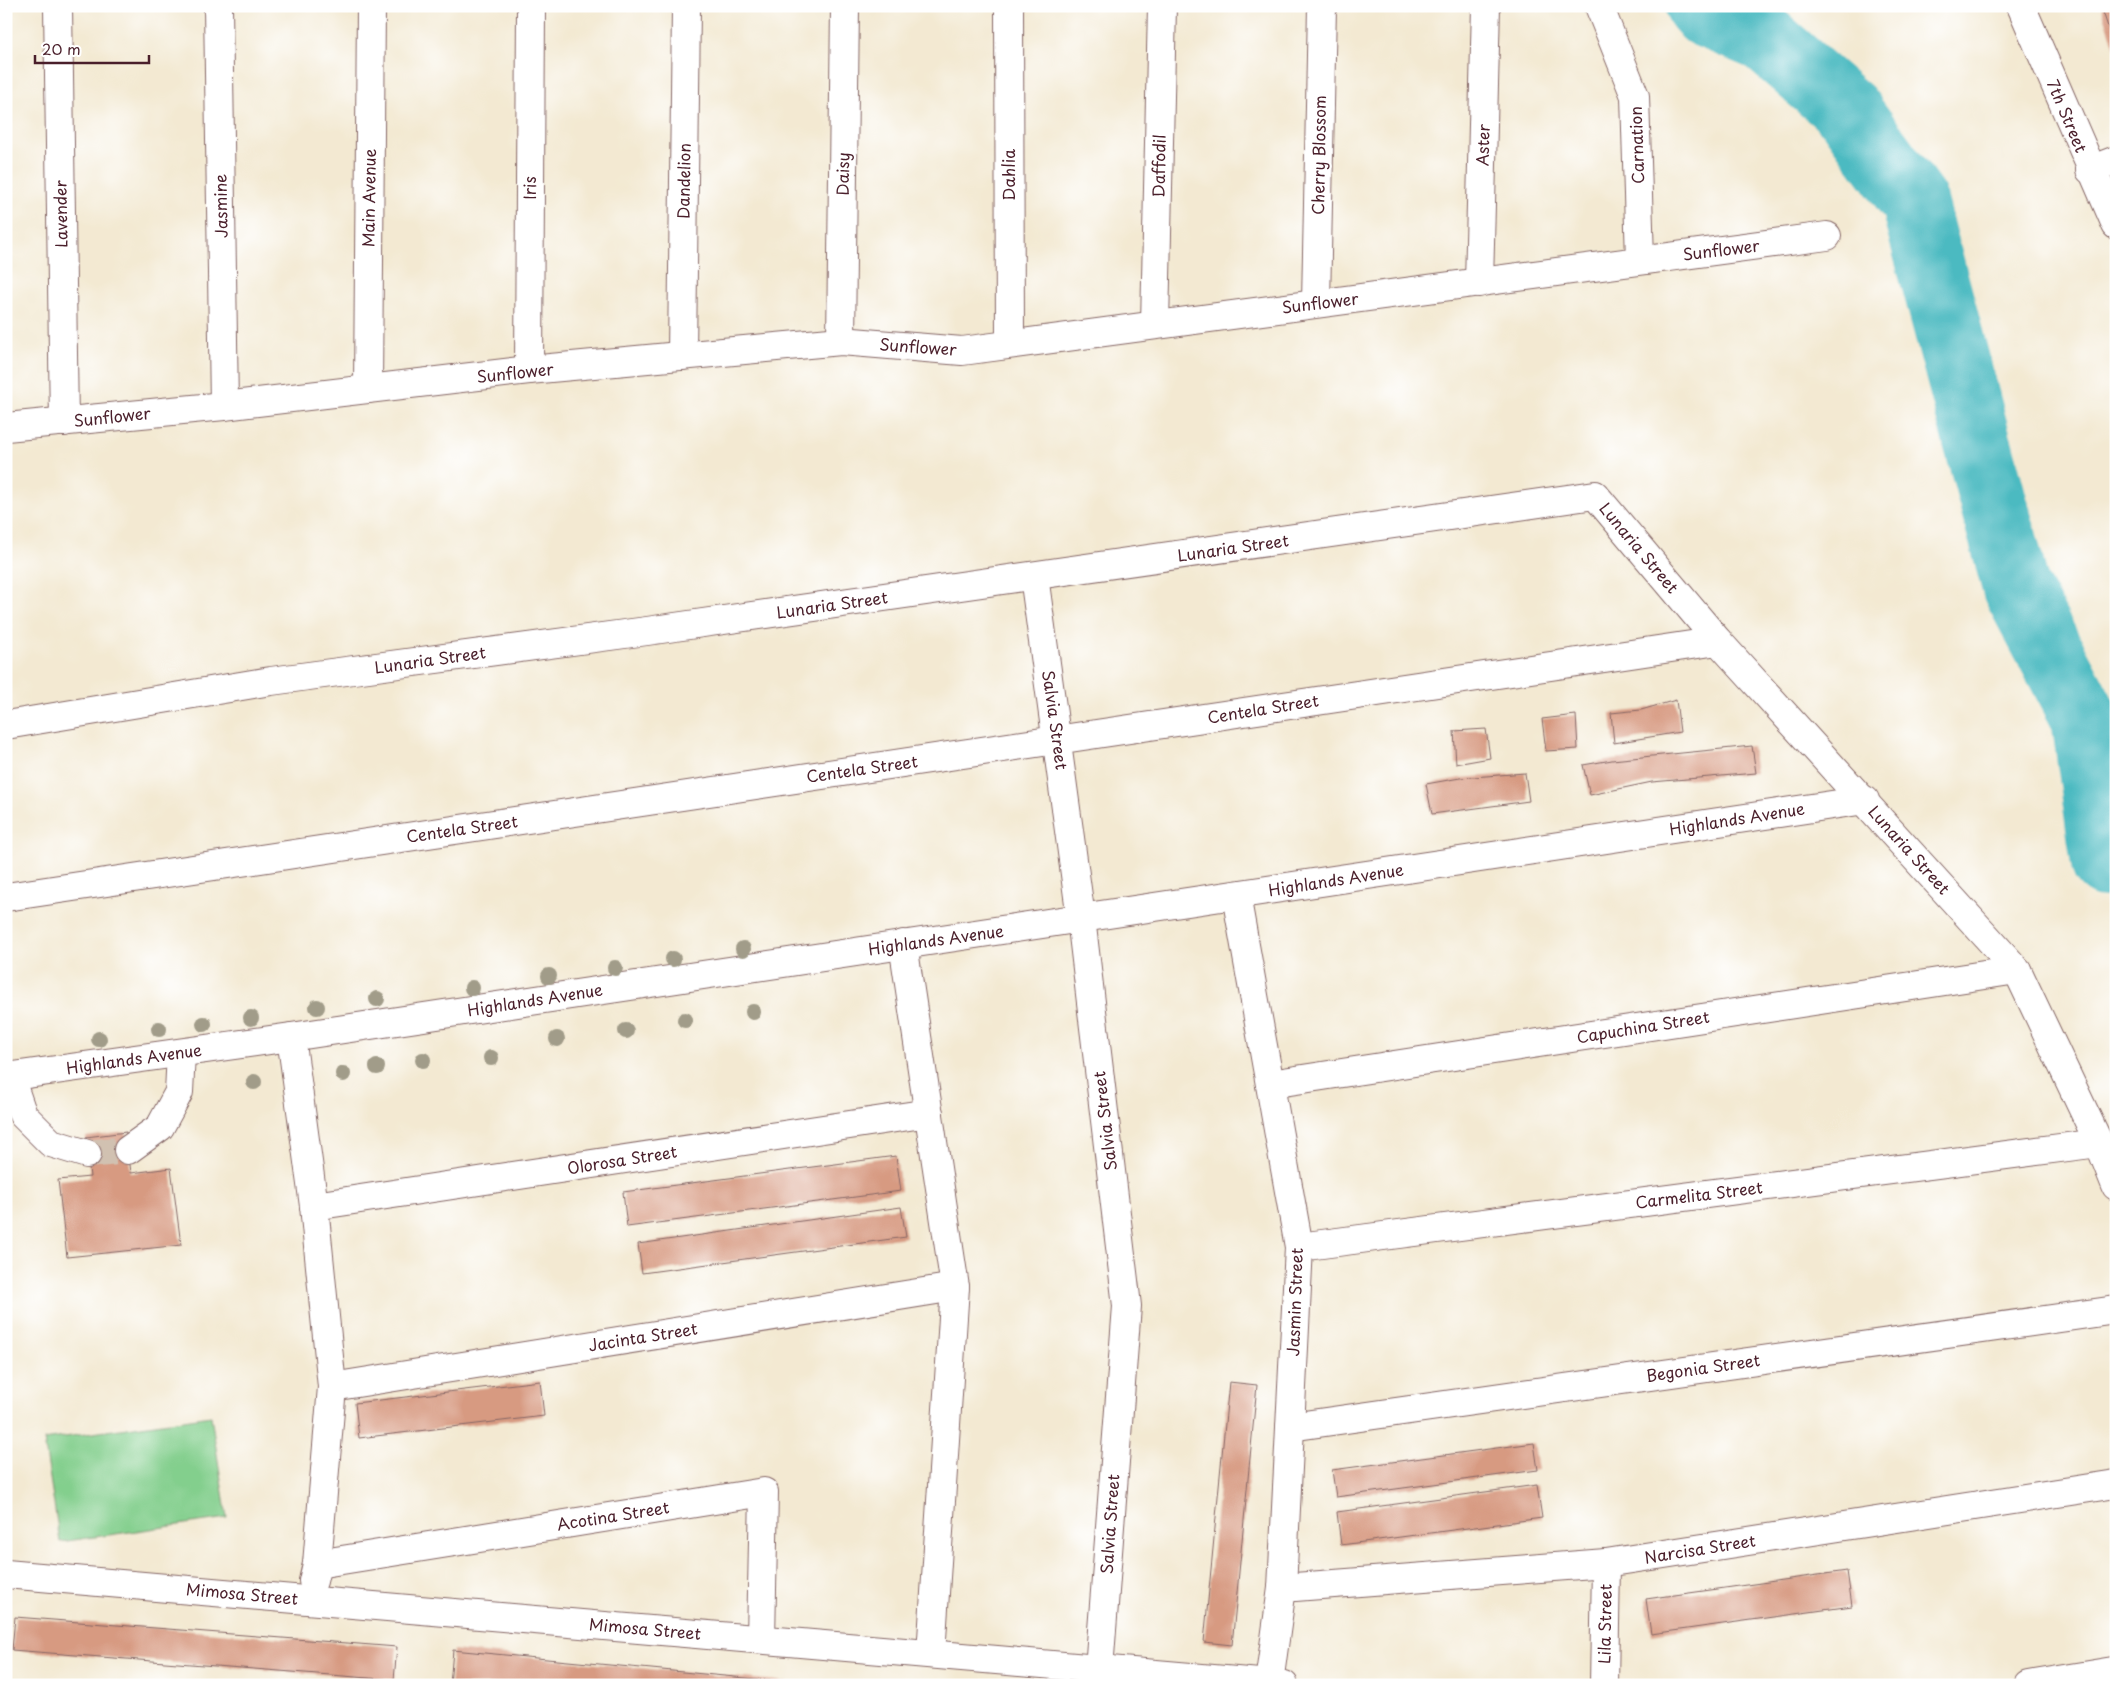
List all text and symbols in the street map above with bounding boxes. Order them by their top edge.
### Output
scale bar [35,32,149,64]
text: 20 m [42,37,81,60]
street label: 7th Street [2042,75,2094,156]
street label: Cherry Blossom [1305,95,1331,215]
street label: Carnation [1623,106,1649,184]
street label: Aster [1469,123,1495,166]
street label: Daffodil [1145,134,1171,198]
street label: Dandelion [670,143,696,219]
street label: Main Avenue [355,148,381,247]
street label: Dahlia [996,149,1020,201]
street label: Daisy [830,152,854,196]
street label: Jasmine [207,174,233,238]
street label: Iris [517,176,541,200]
street label: Lavender [47,179,73,248]
street label: Sunflower [1681,232,1761,266]
street label: Sunflower [1280,285,1360,319]
street label: Sunflower [879,331,958,361]
street label: Sunflower [475,356,555,388]
street label: Sunflower [72,400,152,432]
street label: Lunaria Street [1594,497,1685,598]
street label: Lunaria Street [1176,527,1291,567]
street label: Lunaria Street [775,584,890,624]
street label: Lunaria Street [373,639,488,679]
street label: Salvia Street [1037,669,1075,772]
street label: Centela Street [1205,687,1321,729]
street label: Centela Street [805,748,920,788]
street label: Highlands Avenue [1668,795,1806,841]
street label: Lunaria Street [1863,800,1957,899]
street label: Centela Street [405,808,520,848]
street label: Highlands Avenue [1267,856,1405,902]
street label: Highlands Avenue [867,918,1005,960]
street label: Highlands Avenue [466,976,604,1022]
street label: Capuchina Street [1575,1004,1711,1048]
street label: Highlands Avenue [65,1037,203,1079]
street label: Salvia Street [1086,1069,1122,1172]
street label: Olorosa Street [565,1138,679,1180]
street label: Carmelita Street [1634,1174,1764,1214]
street label: Jasmin Street [1280,1247,1308,1357]
street label: Jacinta Street [587,1315,700,1356]
street label: Begonia Street [1644,1347,1762,1387]
street label: Salvia Street [1094,1473,1125,1575]
street label: Acotina Street [555,1494,671,1536]
street label: Narcisa Street [1643,1527,1757,1569]
street label: Mimosa Street [185,1576,300,1610]
street label: Lila Street [1591,1583,1617,1664]
street label: Mimosa Street [588,1611,703,1645]

